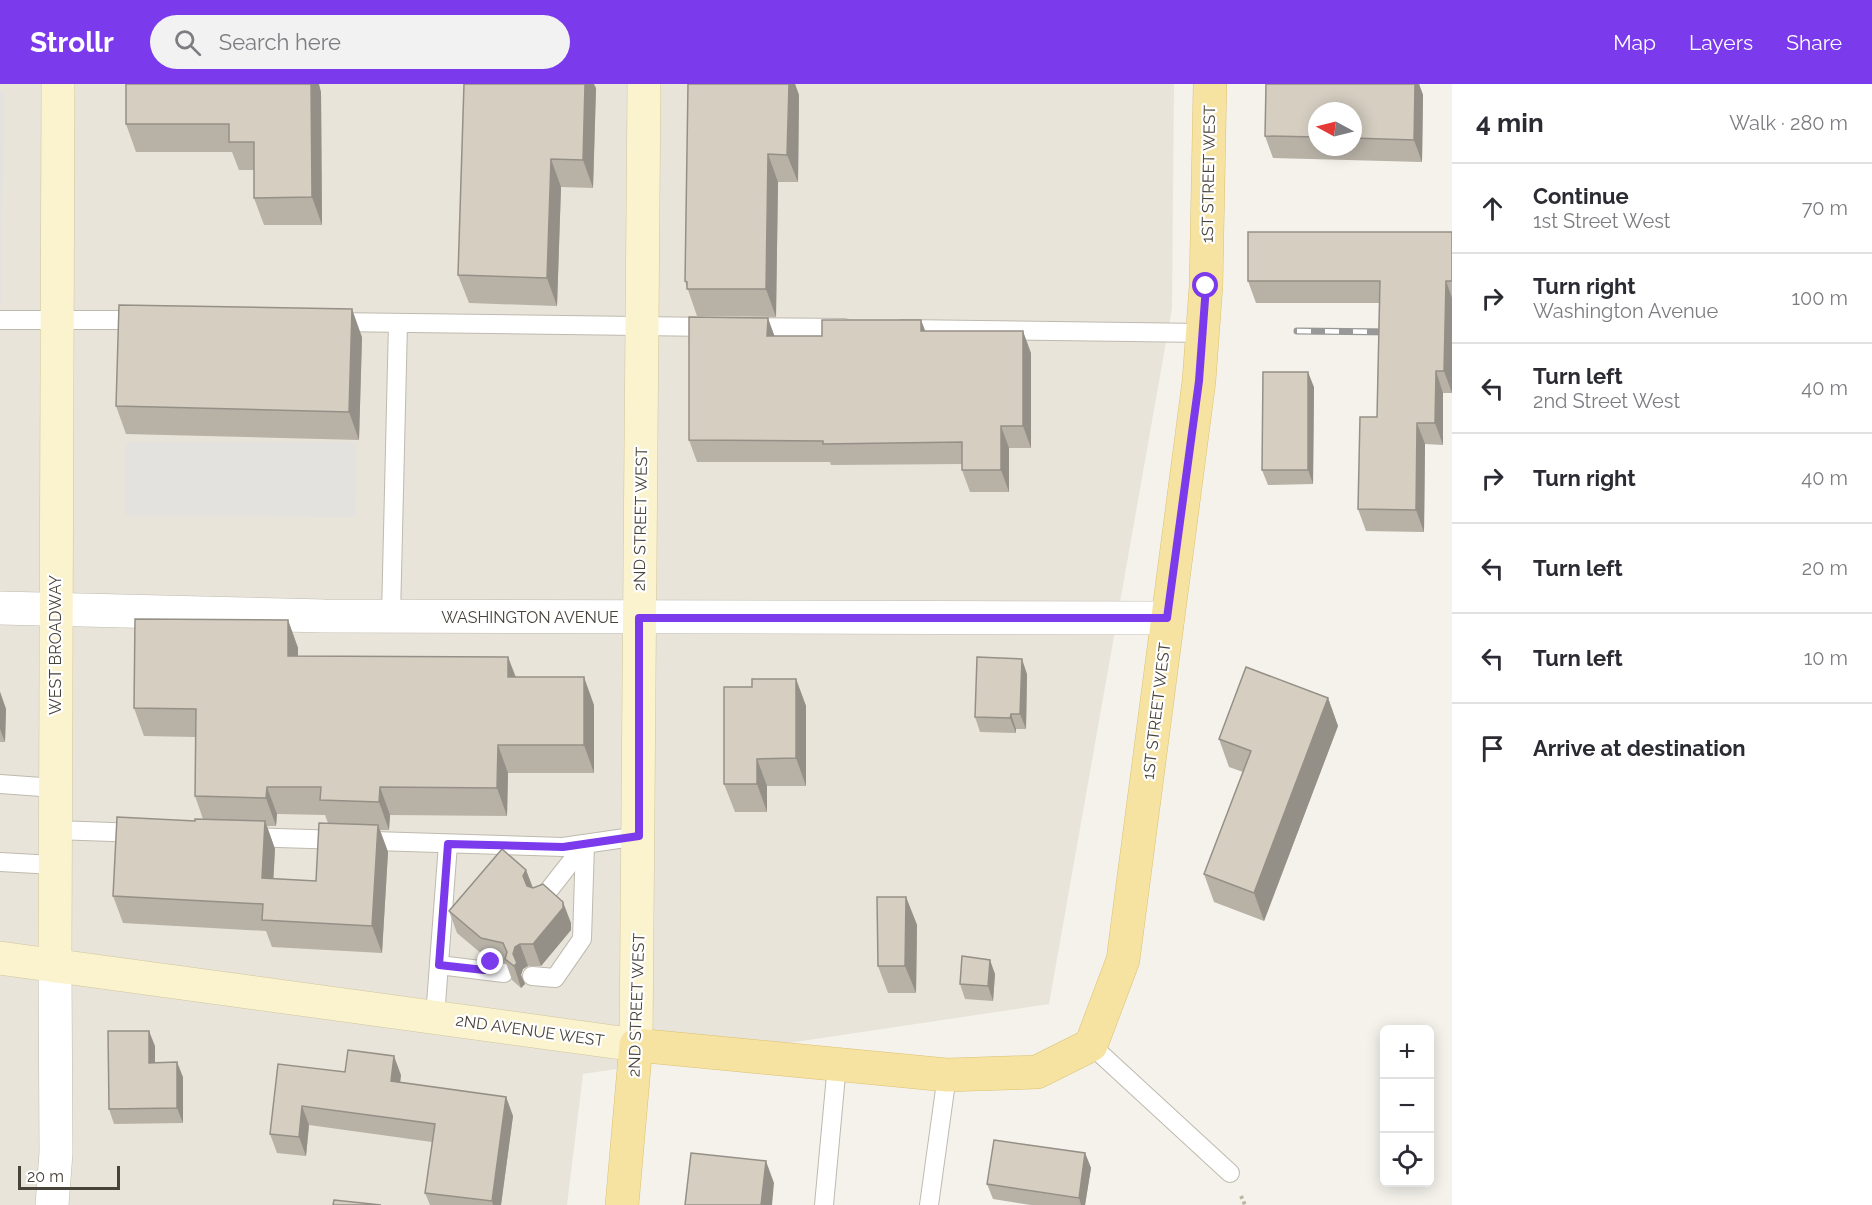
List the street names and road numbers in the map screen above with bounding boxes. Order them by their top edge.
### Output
street label: 1ST STREET WEST [1198,105,1219,243]
street label: 2ND STREET WEST [630,446,651,591]
street label: WEST BROADWAY [46,575,65,715]
street label: WASHINGTON AVENUE [441,608,619,627]
street label: 1ST STREET WEST [1139,641,1174,781]
street label: 2ND STREET WEST [624,932,649,1077]
street label: 2ND AVENUE WEST [454,1011,606,1050]

